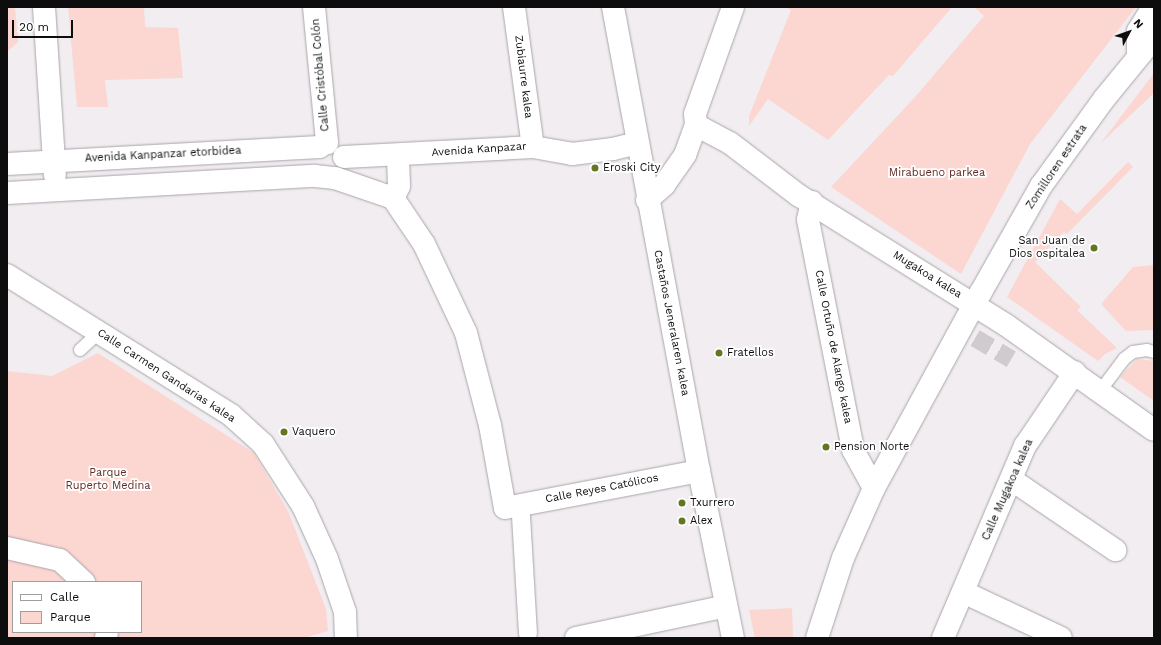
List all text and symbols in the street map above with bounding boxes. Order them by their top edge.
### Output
scale bar [14,12,75,38]
north arrow [1109,12,1149,52]
text: N [1131,16,1146,31]
street label: Calle Cristóbal Colón [309,18,333,132]
text: 20 m [19,20,49,34]
street label: Zubiaurre kalea [511,35,535,119]
street label: Zomilloren estrata [1024,122,1090,212]
street label: Avenida Kanpazar [431,140,527,160]
street label: Avenida Kanpanzar etorbidea [84,144,242,166]
place label: Eroski City [603,161,660,175]
marker: Eroski City [590,163,600,173]
park label: Mirabueno parkea [889,166,985,180]
place label: San Juan de Dios ospitalea [1009,235,1085,261]
marker: San Juan de Dios ospitalea [1088,242,1100,254]
street label: Mugakoa kalea [890,248,964,302]
street label: Castaños Jeneralaren kalea [650,249,692,397]
street label: Calle Ortuño de Alango kalea [812,269,854,425]
street label: Calle Carmen Gandarias kalea [95,326,237,426]
place label: Fratellos [727,346,774,360]
marker: Fratellos [714,348,724,358]
place label: Vaquero [292,425,336,439]
marker: Vaquero [279,427,289,437]
street label: Calle Mugakoa kalea [980,437,1036,543]
place label: Pension Norte [834,440,909,454]
marker: Pension Norte [821,442,831,452]
park label: Parque Ruperto Medina [66,467,150,493]
street label: Calle Reyes Católicos [544,472,660,506]
place label: Txurrero [690,496,735,510]
marker: Txurrero [677,498,687,508]
place label: Alex [690,514,713,528]
marker: Alex [677,516,687,526]
legend [12,581,142,633]
text: Calle [50,590,79,604]
text: Parque [50,610,91,624]

